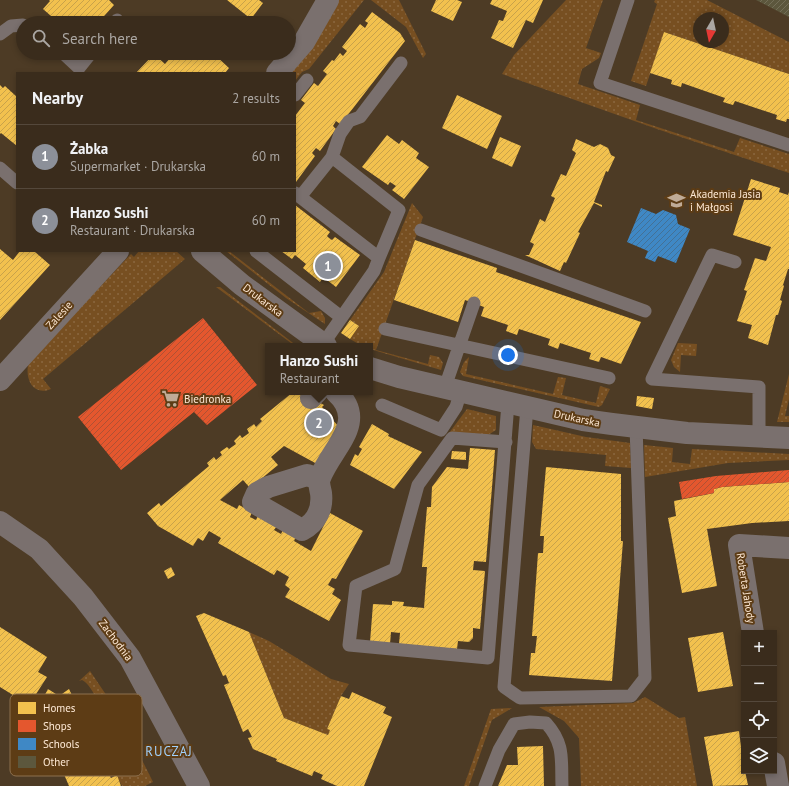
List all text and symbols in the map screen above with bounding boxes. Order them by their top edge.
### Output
north arrow [693,12,729,48]
search box [16,16,296,60]
icon: search [30,27,52,49]
text: Search here [62,29,138,48]
text: Nearby [32,87,83,109]
text: 2 results [232,90,280,107]
text: Żabka [70,139,108,158]
text: 1 [41,148,49,165]
text: 60 m [252,148,280,165]
text: Supermarket · Drukarska [70,158,206,175]
place label: Akademia Jasia i Małgosi [690,187,761,214]
school or university icon: Akademia Jasia i Małgosi [667,190,687,210]
text: Hanzo Sushi [70,203,149,222]
text: 2 [41,212,49,229]
text: 60 m [252,212,280,229]
text: Restaurant · Drukarska [70,222,195,239]
pin: 1 [315,251,341,281]
street label: Drukarska [240,280,286,320]
street label: Zalesie [43,298,76,332]
popup [265,343,373,395]
your location [498,345,518,365]
text: Hanzo Sushi [280,351,358,370]
text: Restaurant [280,370,339,387]
supermarket icon: Biedronka [161,389,181,409]
place label: Biedronka [184,392,231,406]
street label: Drukarska [553,406,601,430]
pin: 2 [306,408,332,438]
street label: Roberta Jahody [734,552,759,625]
street label: Zachodnia [96,616,136,664]
map controls [741,630,777,774]
button: + [741,630,777,666]
button: − [741,666,777,702]
legend [10,694,142,776]
text: Homes [43,701,76,715]
button: locate [741,702,777,738]
text: Shops [43,719,72,733]
text: Schools [43,737,80,751]
button: layers [741,738,777,774]
district label: RUCZAJ [145,743,193,760]
text: Other [43,755,70,769]

